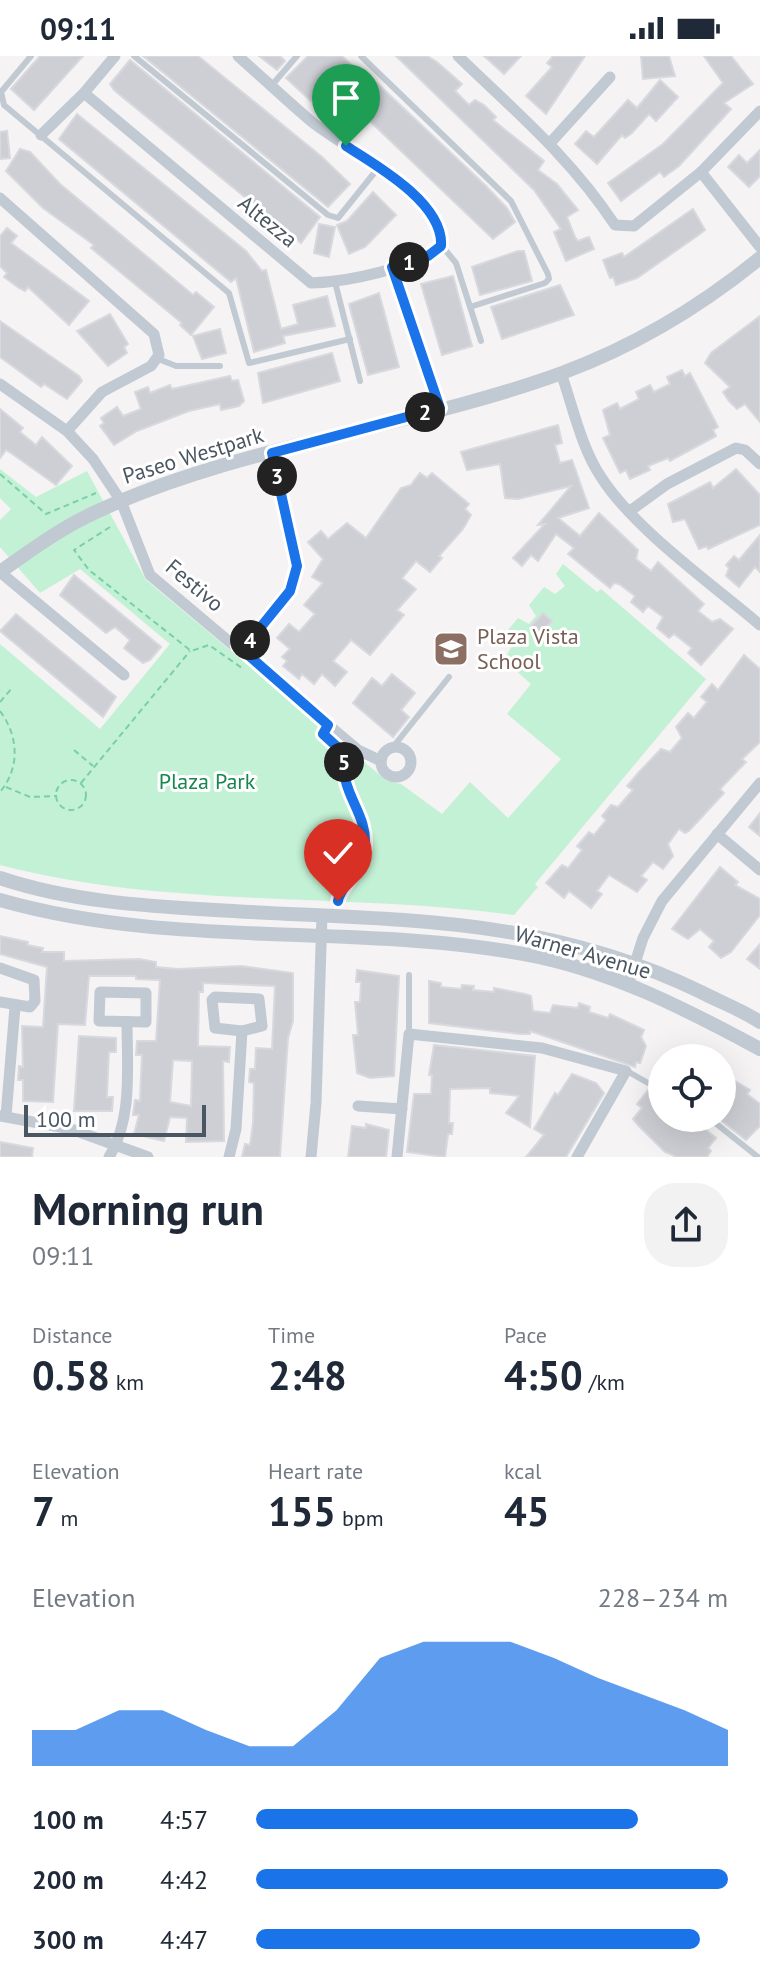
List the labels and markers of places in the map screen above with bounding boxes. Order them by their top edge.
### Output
pin [312,64,380,146]
pin: 1 [389,242,429,282]
pin: 2 [405,392,445,432]
pin: 3 [257,456,297,496]
pin: 4 [230,620,270,660]
place label: Plaza Vista School [477,622,579,675]
school or university icon: Plaza Vista School [432,630,470,668]
pin: 5 [324,742,364,782]
pin [304,819,372,901]

